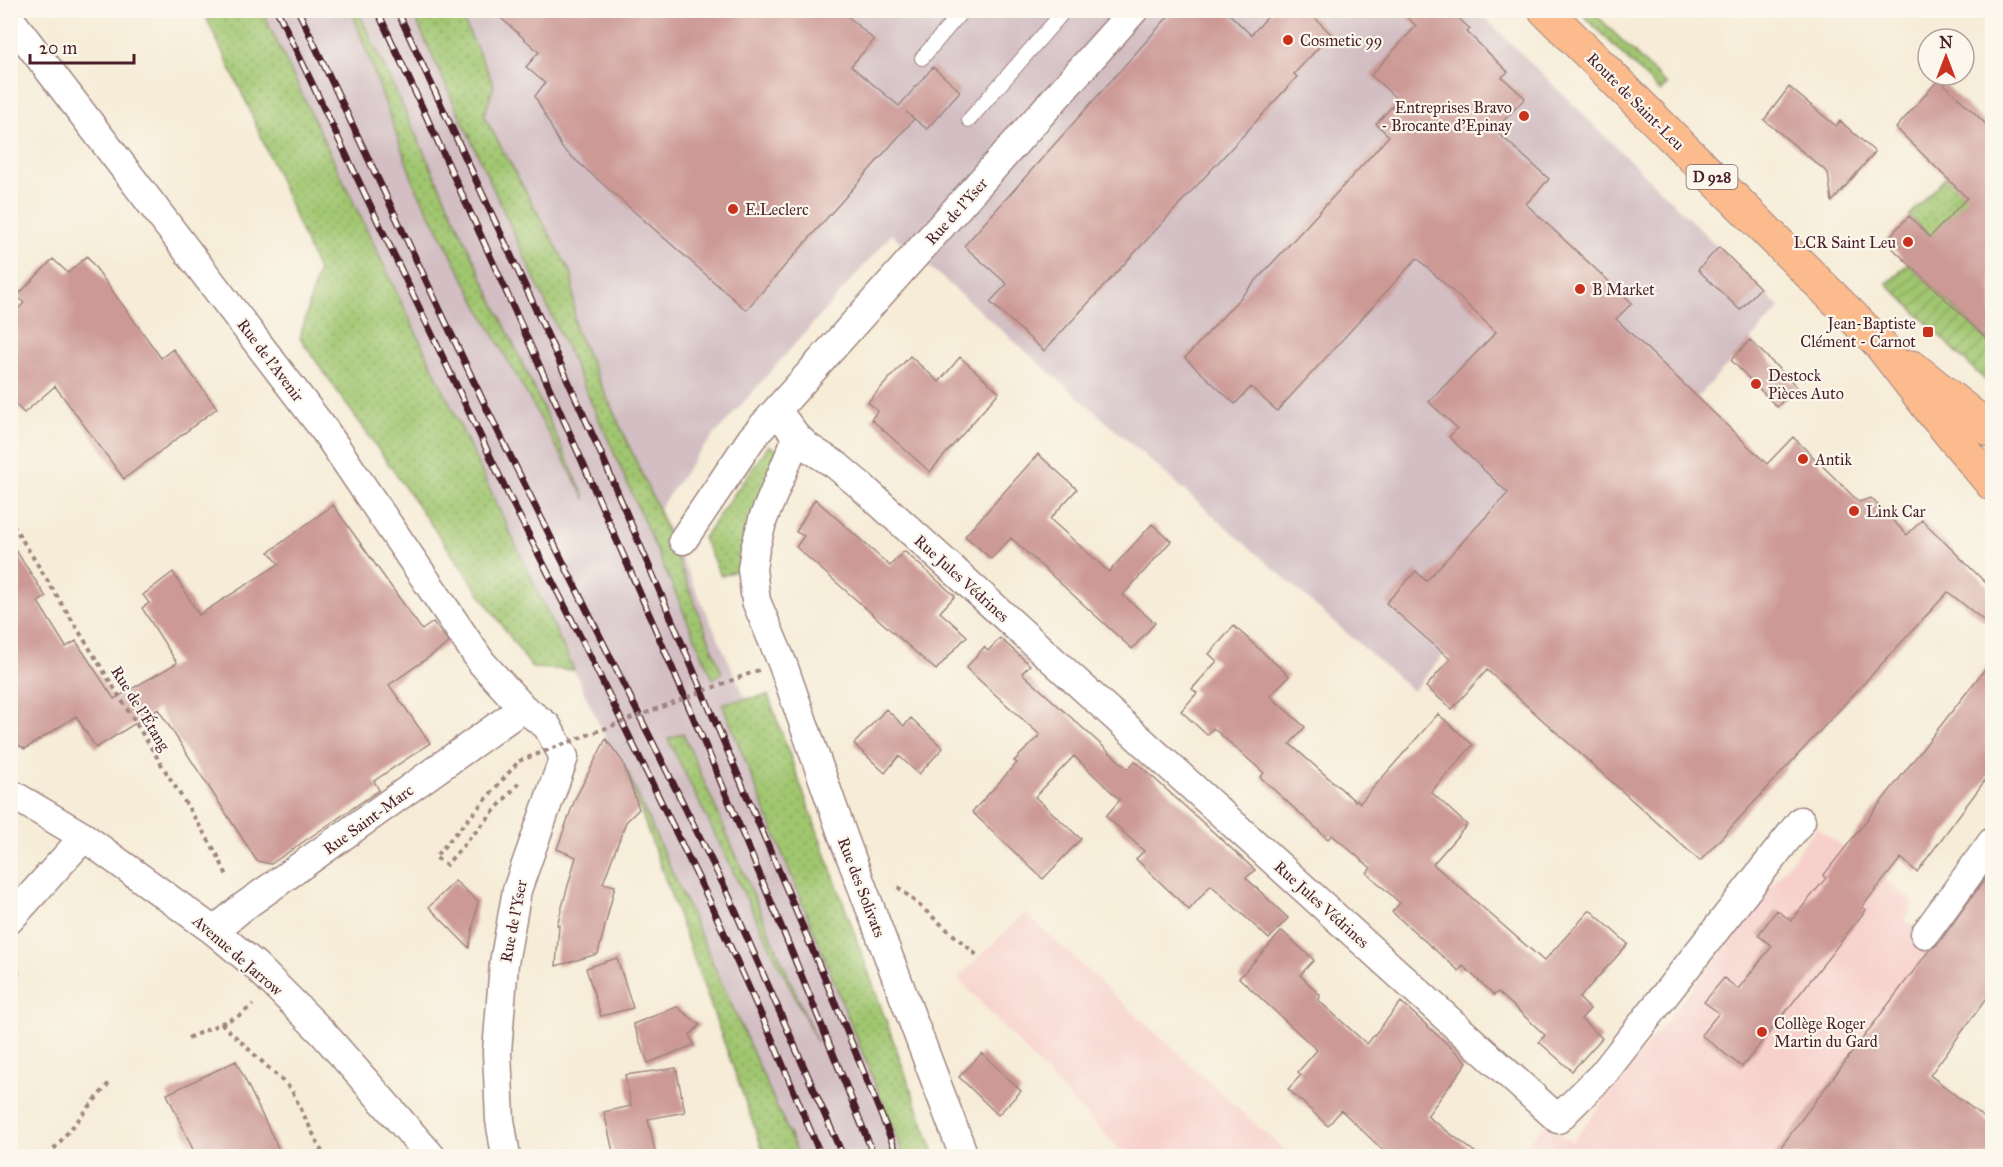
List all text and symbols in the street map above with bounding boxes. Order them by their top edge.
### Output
scale bar [30,27,134,65]
north arrow [1916,27,1976,87]
place label: Cosmetic 99 [1300,31,1382,50]
marker: Cosmetic 99 [1281,33,1295,47]
text: N [1939,33,1953,52]
text: 20 m [39,37,77,59]
street label: Route de Saint-Leu [1583,49,1689,154]
place label: Entreprises Bravo - Brocante d'Epinay [1381,98,1513,135]
marker: Entreprises Bravo - Brocante d'Epinay [1517,109,1531,123]
road number: D 928 [1686,165,1738,189]
street label: Rue de l'Yser [921,174,991,249]
place label: E.Leclerc [745,200,809,219]
marker: E.Leclerc [726,202,740,216]
place label: LCR Saint Leu [1794,233,1896,252]
marker: LCR Saint Leu [1901,235,1915,249]
place label: B Market [1592,280,1655,299]
marker: B Market [1573,282,1587,296]
place label: Jean-Baptiste Clément - Carnot [1800,314,1916,351]
street label: Rue de l'Avenir [233,315,308,406]
marker: Jean-Baptiste Clément - Carnot [1921,325,1935,339]
place label: Destock Pièces Auto [1768,366,1844,403]
marker: Destock Pièces Auto [1749,377,1763,391]
place label: Antik [1814,450,1852,469]
marker: Antik [1796,452,1810,466]
place label: Link Car [1866,502,1925,521]
marker: Link Car [1847,504,1861,518]
street label: Rue Jules Védrines [910,531,1013,627]
street label: Rue de l'Étang [106,661,176,755]
street label: Rue Saint-Marc [319,780,417,858]
street label: Rue des Solivats [834,835,889,940]
street label: Rue Jules Védrines [1270,857,1373,953]
street label: Rue de l'Yser [496,878,531,964]
street label: Avenue de Jarrow [187,910,287,1001]
place label: Collège Roger Martin du Gard [1774,1014,1878,1051]
marker: Collège Roger Martin du Gard [1755,1025,1769,1039]

